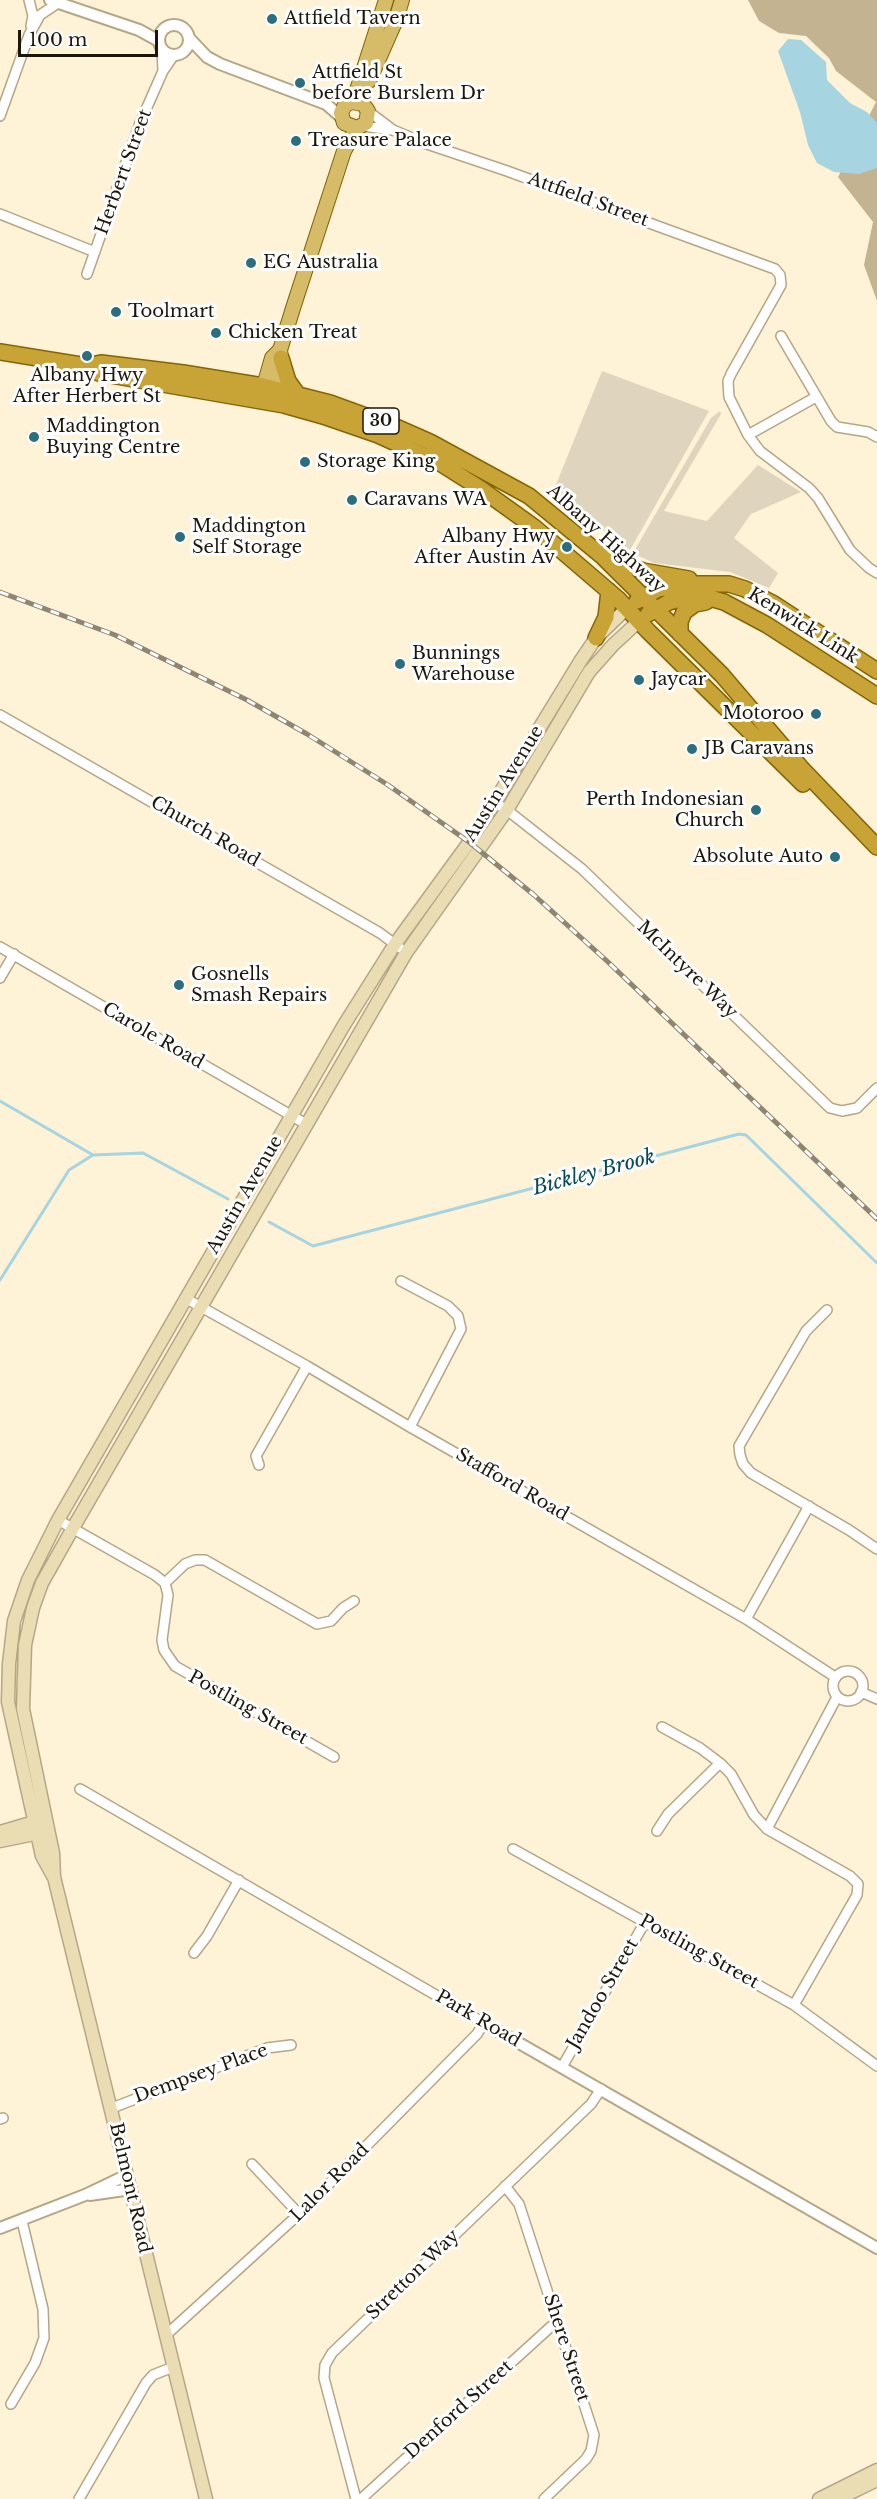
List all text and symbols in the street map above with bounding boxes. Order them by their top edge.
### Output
place label: Attfield Tavern [284,8,421,30]
marker: Attfield Tavern [265,12,279,26]
scale bar [21,18,160,56]
text: 100 m [29,29,87,51]
place label: Attfield St before Burslem Dr [312,62,485,104]
marker: Attfield St before Burslem Dr [293,76,307,90]
street label: Herbert Street [91,106,157,238]
place label: Treasure Palace [308,130,452,152]
marker: Treasure Palace [289,134,303,148]
street label: Attfield Street [525,168,651,232]
place label: EG Australia [263,252,378,274]
marker: EG Australia [244,256,258,270]
place label: Toolmart [128,301,215,323]
marker: Toolmart [109,305,123,319]
place label: Chicken Treat [228,322,358,344]
marker: Chicken Treat [209,326,223,340]
marker: Albany Hwy After Herbert St [80,349,94,363]
place label: Albany Hwy After Herbert St [13,365,161,407]
road number: 30 [363,408,399,434]
place label: Maddington Buying Centre [46,416,180,458]
marker: Maddington Buying Centre [27,430,41,444]
place label: Storage King [317,451,435,473]
marker: Storage King [298,455,312,469]
street label: Albany Highway [542,480,670,598]
place label: Caravans WA [364,489,487,511]
marker: Caravans WA [345,493,359,507]
place label: Maddington Self Storage [192,516,306,558]
place label: Albany Hwy After Austin Av [415,526,555,568]
marker: Maddington Self Storage [173,530,187,544]
marker: Albany Hwy After Austin Av [560,540,574,554]
street label: Kenwick Link [744,583,862,669]
place label: Bunnings Warehouse [412,643,515,686]
marker: Bunnings Warehouse [393,657,407,671]
place label: Jaycar [651,669,706,691]
marker: Jaycar [632,673,646,687]
place label: Motoroo [723,703,804,725]
marker: Motoroo [809,707,823,721]
street label: Austin Avenue [460,722,548,846]
place label: JB Caravans [704,738,814,760]
marker: JB Caravans [685,742,699,756]
place label: Perth Indonesian Church [586,789,744,832]
street label: Church Road [147,792,263,872]
marker: Perth Indonesian Church [749,803,763,817]
place label: Absolute Auto [693,846,823,868]
marker: Absolute Auto [828,850,842,864]
street label: McIntyre Way [632,917,742,1023]
place label: Gosnells Smash Repairs [191,964,327,1006]
marker: Gosnells Smash Repairs [172,978,186,992]
street label: Carole Road [98,998,208,1074]
street label: Austin Avenue [202,1132,288,1258]
water label: Bickley Brook [530,1145,658,1201]
street label: Stafford Road [452,1444,572,1526]
street label: Postling Street [185,1666,311,1750]
street label: Postling Street [636,1910,762,1994]
street label: Jandoo Street [563,1935,643,2053]
street label: Park Road [432,1986,524,2052]
street label: Dempsey Place [131,2040,271,2108]
street label: Belmont Road [104,2121,156,2255]
street label: Lalor Road [286,2139,374,2227]
street label: Stretton Way [362,2225,464,2325]
street label: Shere Street [538,2291,594,2405]
street label: Denford Street [401,2356,517,2464]

